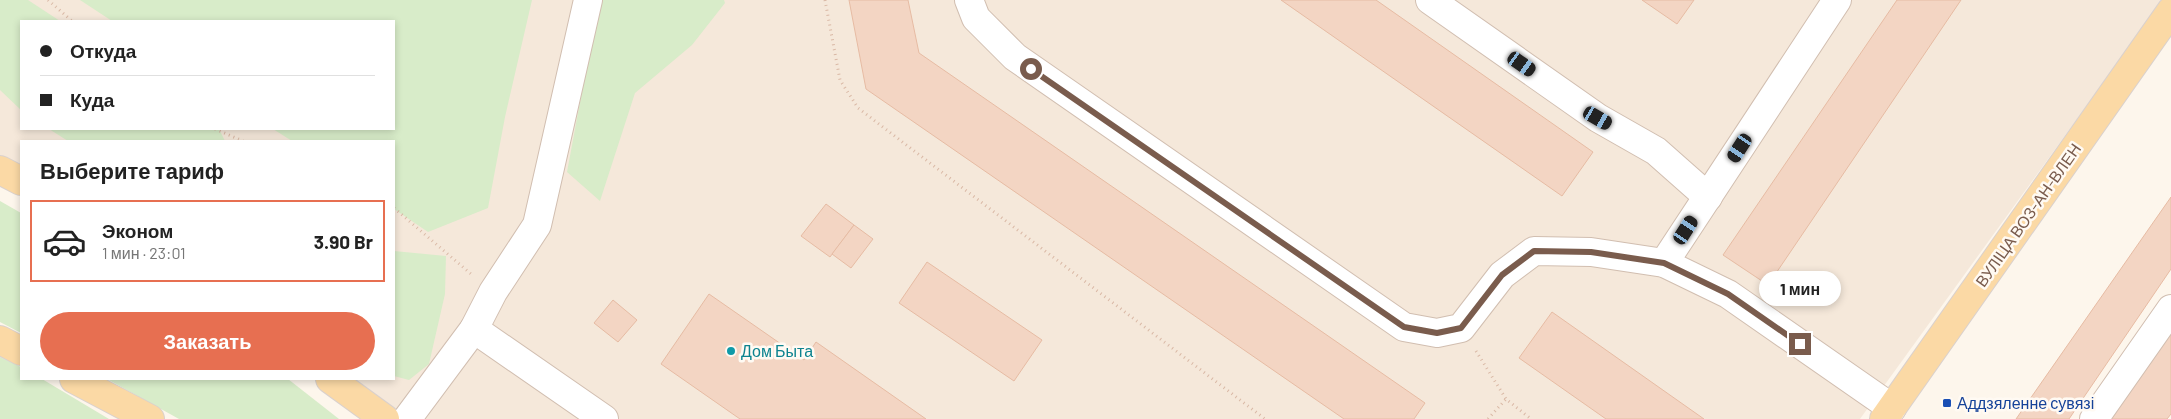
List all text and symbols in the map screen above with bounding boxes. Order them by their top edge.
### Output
text: Откуда [70,39,136,62]
car [1505,49,1538,79]
route start [1020,58,1042,80]
text: Куда [70,88,114,111]
car [1581,104,1614,132]
car [1725,131,1754,165]
street label: ВУЛІЦА ВОЗ-АН-ВЛЕН [1971,139,2084,290]
text: Выберите тариф [40,157,224,183]
car [1671,213,1700,247]
icon: car [42,219,87,264]
text: Эконом [102,219,173,242]
text: 3.90 Br [314,230,373,253]
text: 1 мин · 23:01 [102,243,186,262]
callout: 1 мин [1759,272,1841,306]
text: 1 мин [1780,279,1820,298]
button: Заказать [40,312,375,370]
route end [1789,333,1811,355]
place label: Дом Быта [741,341,813,360]
marker: Дом Быта [725,345,737,357]
place label: Аддзяленне сувязі [1957,393,2094,412]
marker: Аддзяленне сувязі [1941,397,1953,409]

